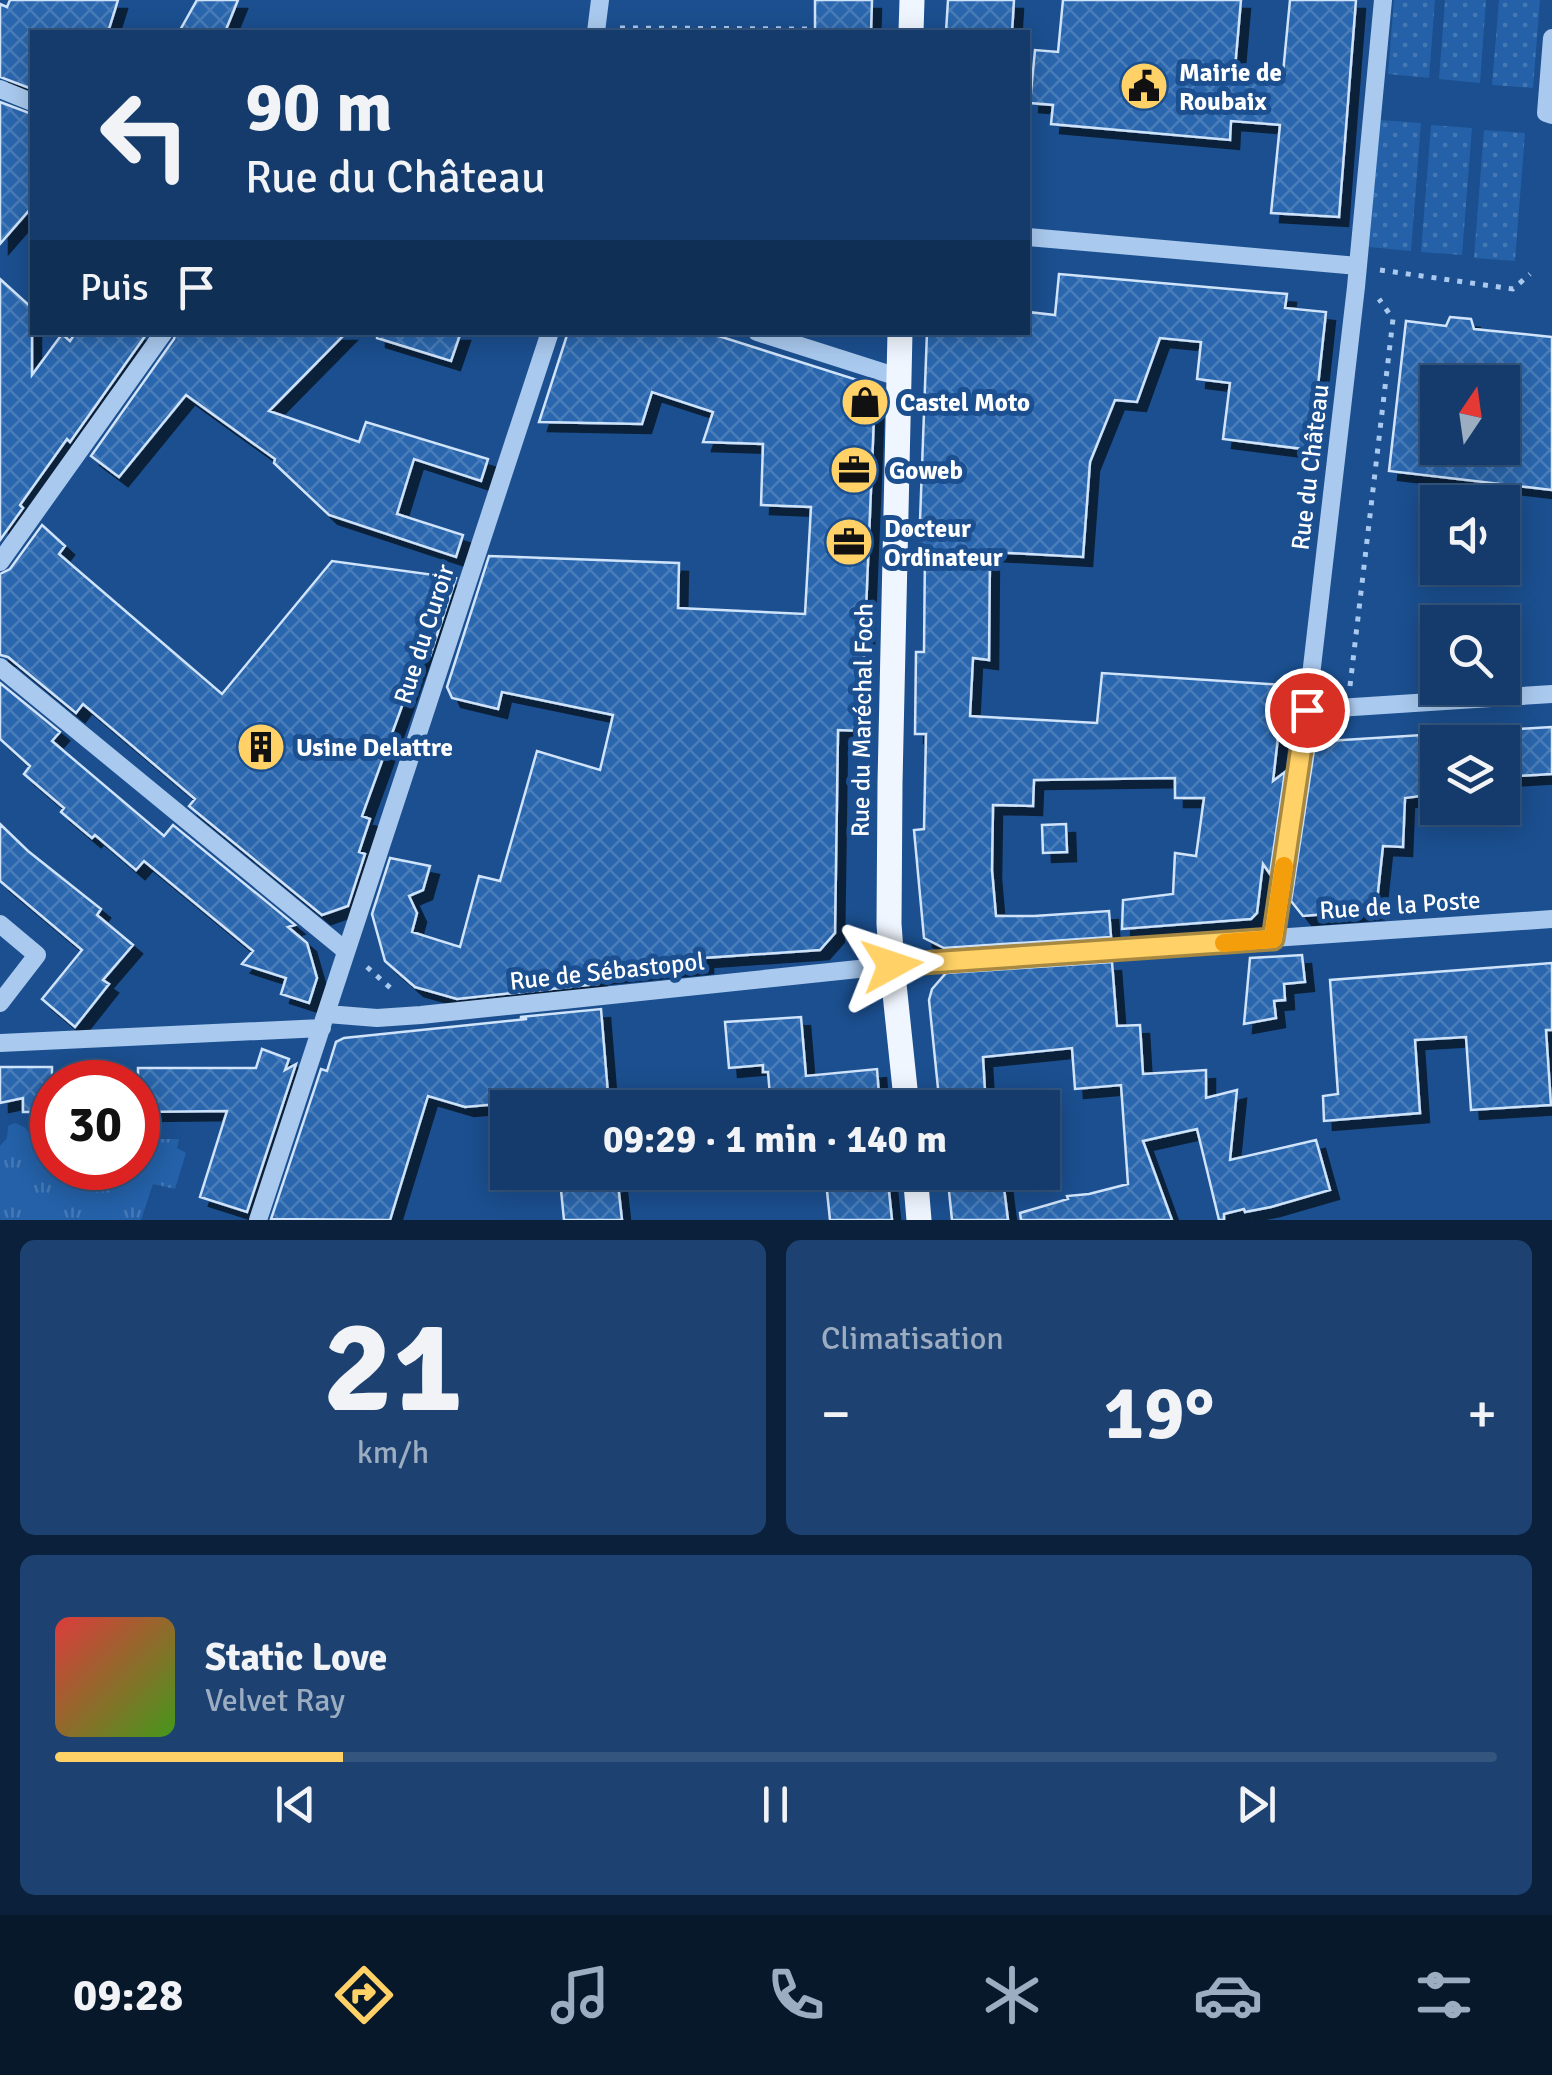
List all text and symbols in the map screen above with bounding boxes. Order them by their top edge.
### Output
place label: Mairie de Roubaix [1179,57,1282,117]
public building icon: Mairie de Roubaix [1118,60,1170,112]
text: 90 m [245,64,393,150]
icon: left [80,70,210,200]
text: Rue du Château [245,150,546,205]
icon: arrive [169,260,224,315]
text: Puis [80,264,149,311]
north arrow [1420,365,1520,465]
map controls [1420,365,1520,825]
shop icon: Castel Moto [839,376,891,428]
street label: Rue du Château [1284,382,1336,552]
place label: Castel Moto [900,387,1030,418]
office icon: Goweb [828,444,880,496]
place label: Goweb [889,455,963,486]
button: sound [1420,485,1520,585]
place label: Docteur Ordinateur [884,513,1003,573]
office icon: Docteur Ordinateur [823,516,875,568]
street label: Rue du Curoir [387,560,461,708]
street label: Rue du Maréchal Foch [844,603,880,837]
button: search [1420,605,1520,705]
pin [1265,668,1350,753]
icon: arrive [1280,683,1335,738]
building icon: Usine Delattre [235,721,287,773]
button: layers [1420,725,1520,825]
place label: Usine Delattre [296,732,453,763]
street label: Rue de la Poste [1318,884,1482,926]
position arrow [840,913,944,1017]
street label: Rue de Sébastopol [508,945,706,997]
speed limit sign: 30 [30,1060,160,1190]
text: 09:29 · 1 min · 140 m [603,1116,947,1163]
text: 21 [323,1288,463,1448]
text: Climatisation [821,1319,1004,1358]
text: 19° [1104,1367,1215,1460]
text: − [821,1380,851,1448]
text: + [1467,1380,1497,1448]
text: km/h [357,1433,429,1472]
text: Static Love [205,1634,387,1681]
text: Velvet Ray [205,1681,345,1720]
icon: previous [268,1777,323,1832]
icon: pause [748,1777,803,1832]
icon: next [1229,1777,1284,1832]
icon: directions [329,1960,399,2030]
icon: music [545,1960,615,2030]
icon: phone [761,1960,831,2030]
icon: climate [977,1960,1047,2030]
icon: car [1193,1960,1263,2030]
icon: filters [1409,1960,1479,2030]
text: 09:28 [73,1968,183,2023]

